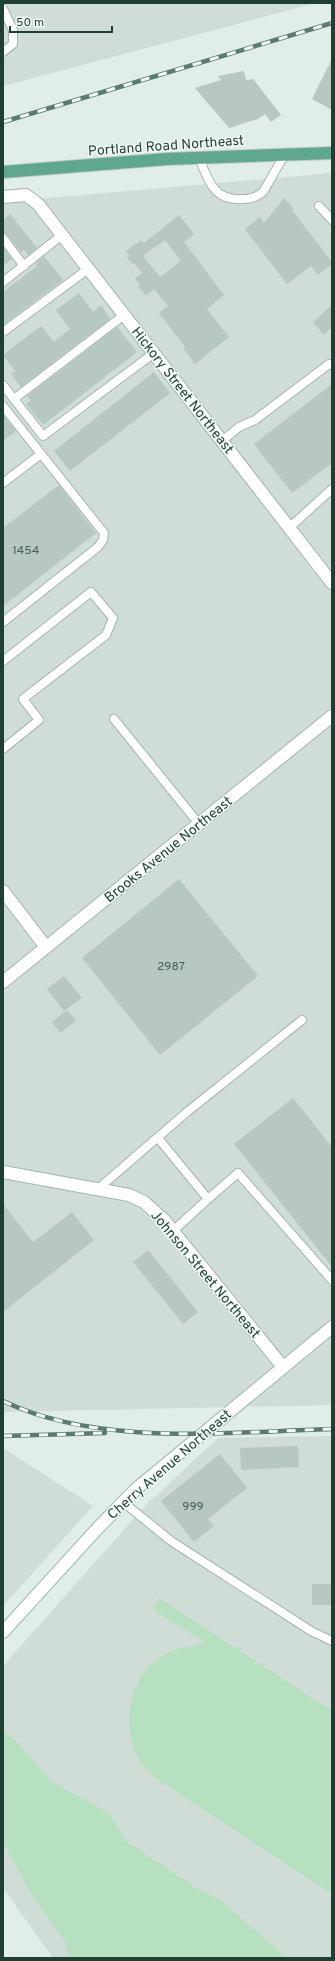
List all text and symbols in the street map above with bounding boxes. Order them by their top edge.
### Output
scale bar [10,8,112,34]
text: 50 m [16,15,44,31]
street label: Portland Road Northeast [87,133,245,160]
street label: Hickory Street Northeast [127,324,237,458]
house number: 1454 [13,543,39,559]
street label: Brooks Avenue Northeast [102,793,236,907]
house number: 2987 [157,959,185,975]
street label: Johnson Street Northeast [146,1208,263,1342]
street label: Cherry Avenue Northeast [104,1407,236,1524]
house number: 999 [182,1499,204,1515]

